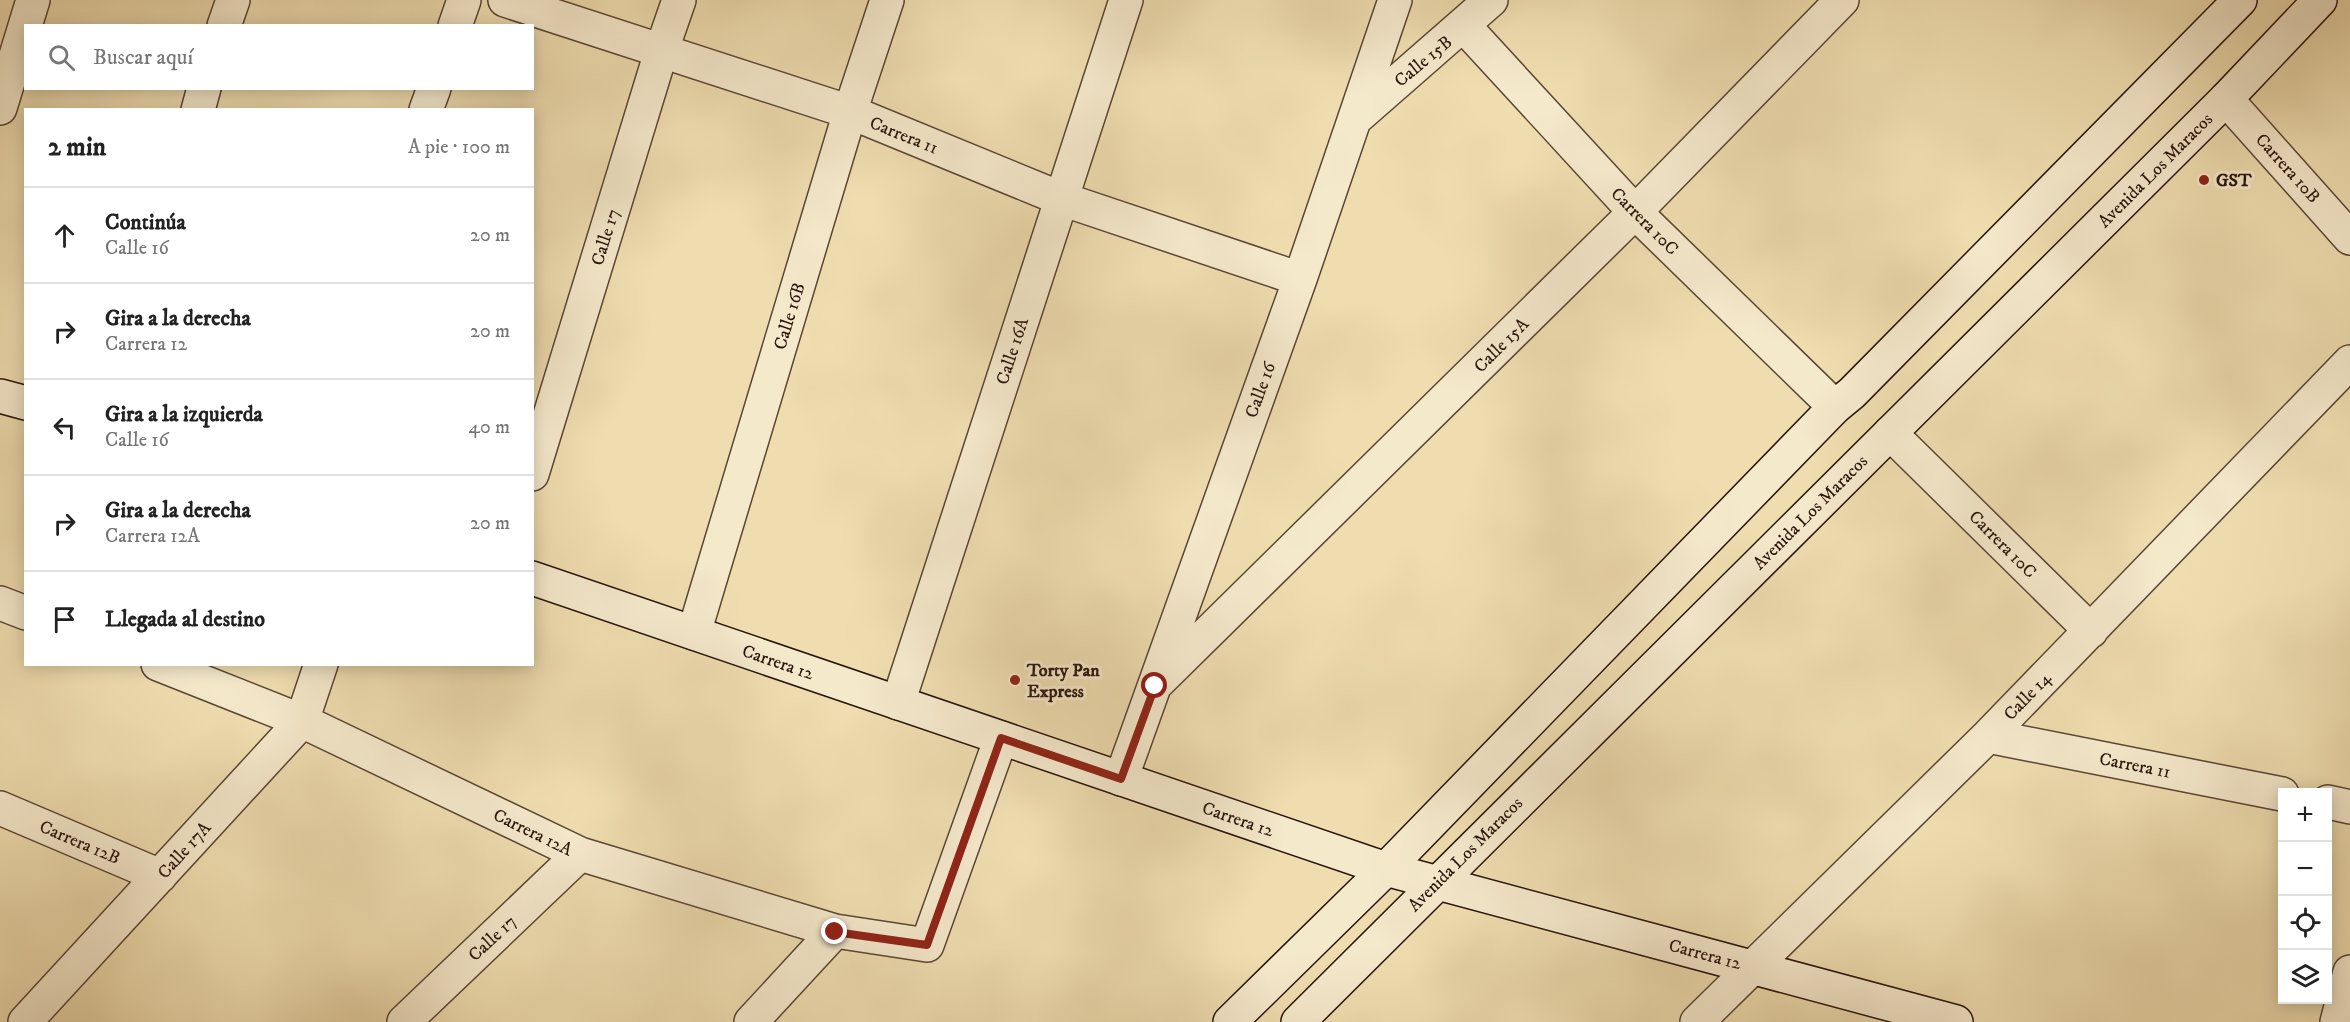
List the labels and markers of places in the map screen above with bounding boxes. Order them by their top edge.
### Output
place label: GST [2216,170,2252,192]
marker: GST [2197,173,2211,187]
place label: Torty Pan Express [1026,660,1100,703]
marker: Torty Pan Express [1008,673,1022,687]

